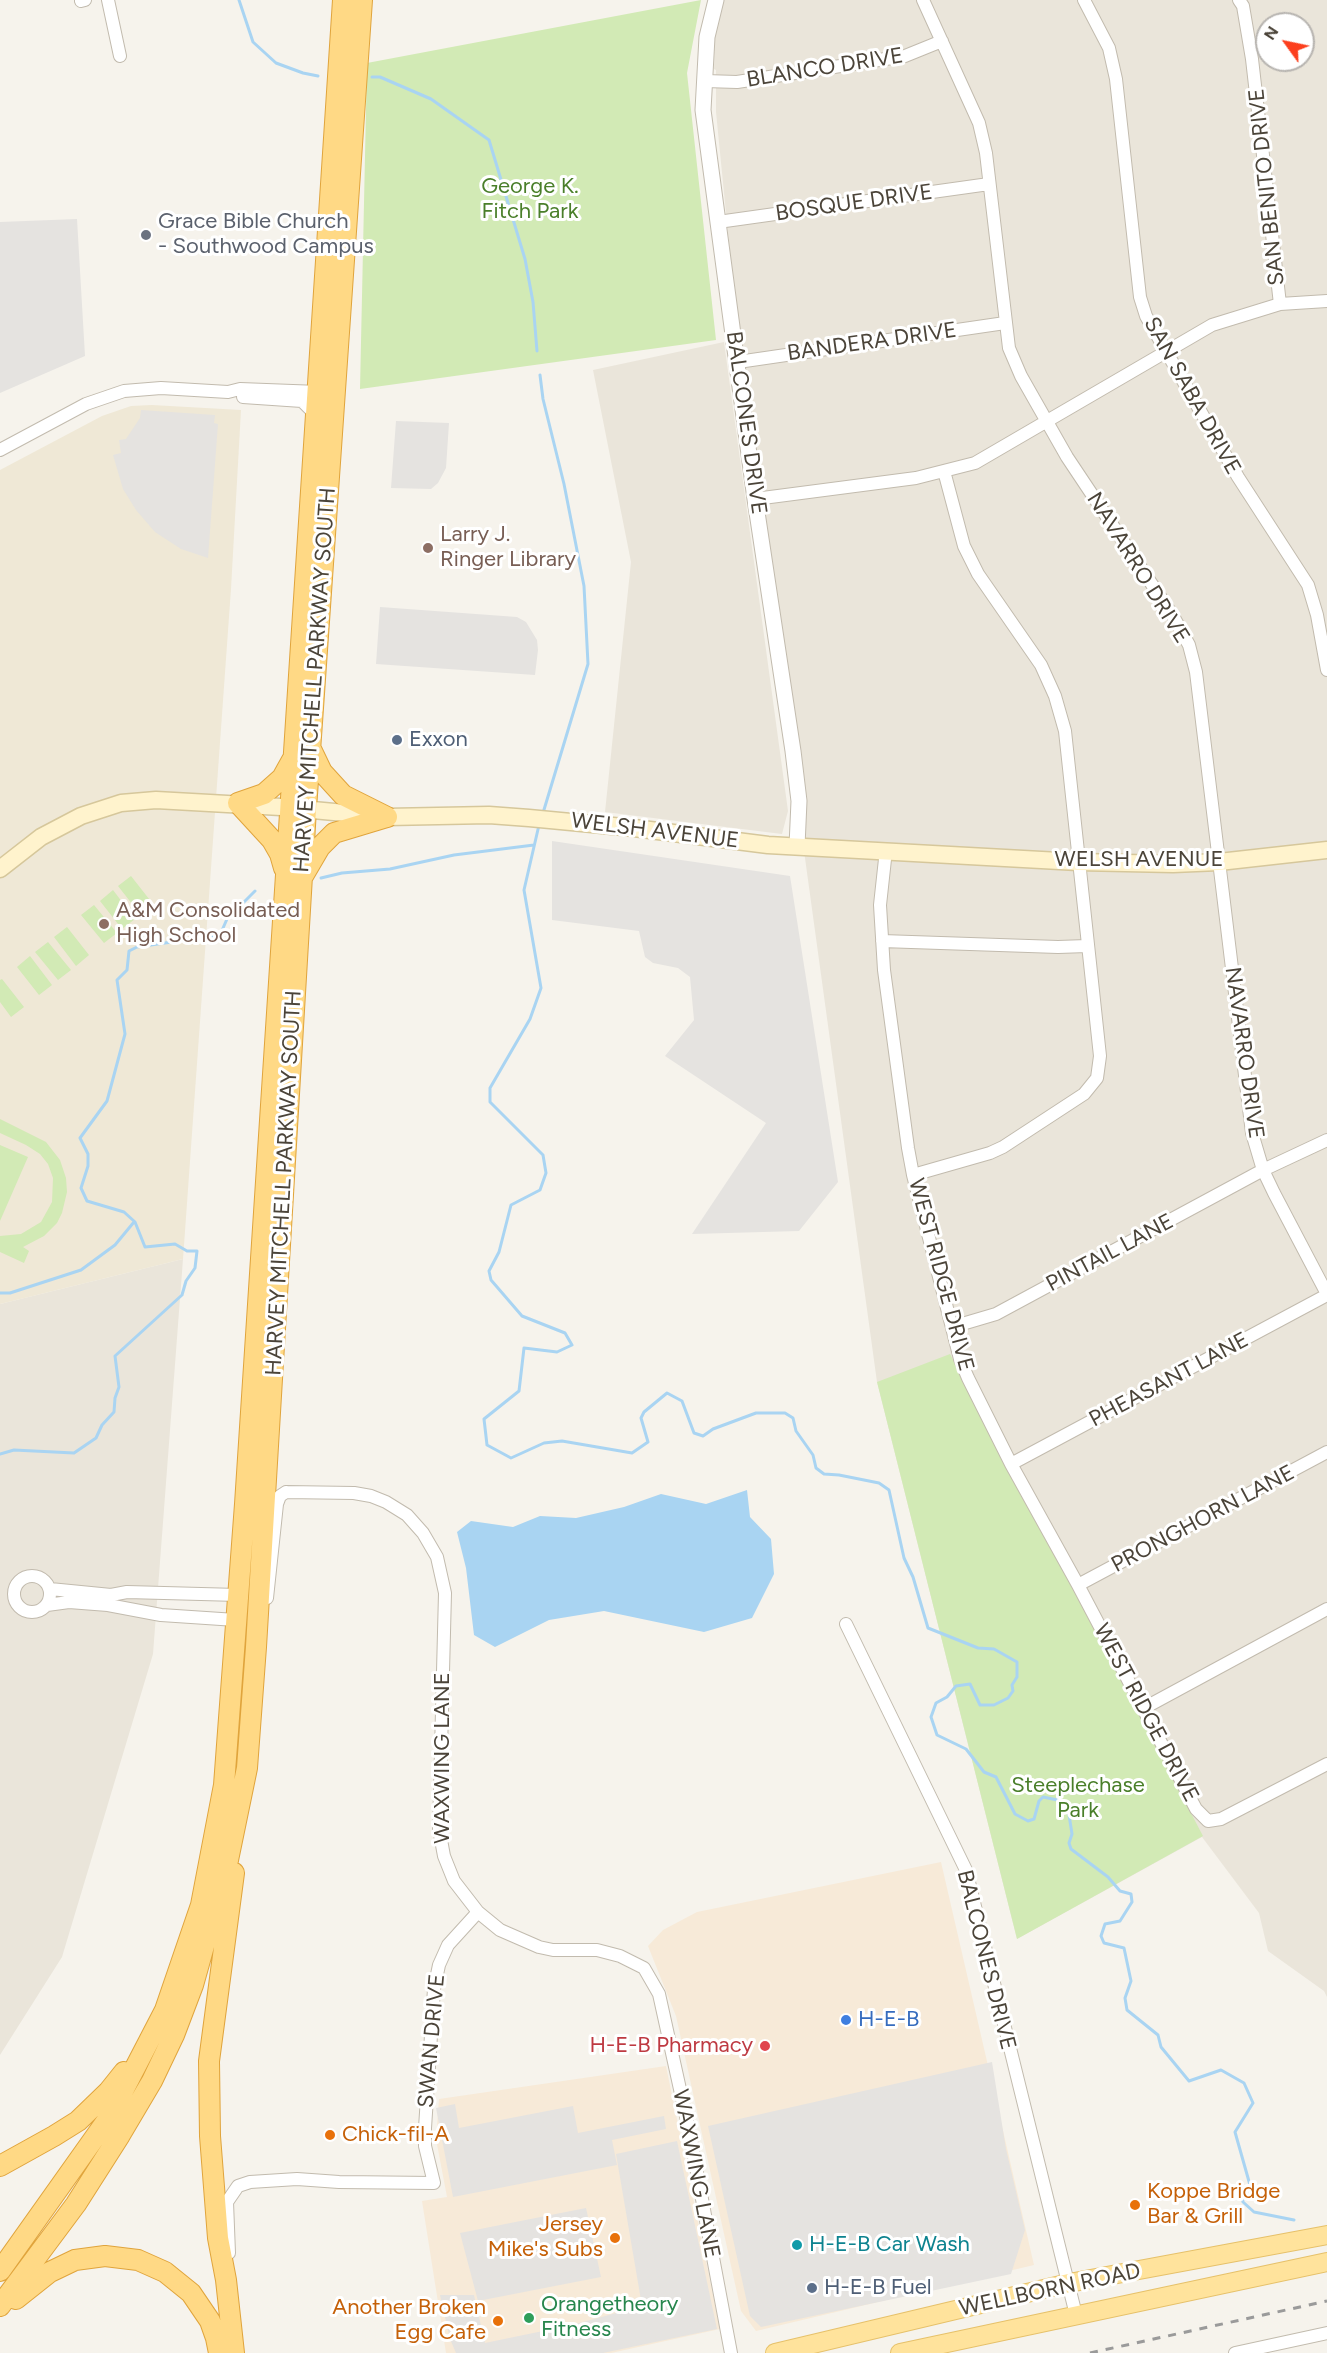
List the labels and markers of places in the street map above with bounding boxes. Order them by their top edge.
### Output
place label: Grace Bible Church - Southwood Campus [158,209,374,260]
marker: Grace Bible Church - Southwood Campus [139,228,153,242]
place label: Larry J. Ringer Library [440,522,576,574]
marker: Larry J. Ringer Library [421,541,435,555]
place label: Exxon [409,727,468,753]
marker: Exxon [390,733,404,747]
place label: A&M Consolidated High School [116,898,300,950]
marker: A&M Consolidated High School [97,917,111,931]
place label: H-E-B [858,2007,919,2033]
marker: H-E-B [839,2013,853,2027]
place label: H-E-B Pharmacy [589,2033,753,2059]
marker: H-E-B Pharmacy [758,2039,772,2053]
place label: Chick-fil-A [342,2122,449,2148]
marker: Chick-fil-A [323,2128,337,2142]
place label: Koppe Bridge Bar & Grill [1147,2179,1280,2230]
marker: Koppe Bridge Bar & Grill [1128,2198,1142,2212]
place label: Jersey Mike's Subs [488,2212,603,2264]
marker: Jersey Mike's Subs [608,2231,622,2245]
place label: H-E-B Car Wash [809,2232,970,2258]
marker: H-E-B Car Wash [790,2238,804,2252]
place label: H-E-B Fuel [824,2275,932,2301]
marker: H-E-B Fuel [805,2281,819,2295]
place label: Orangetheory Fitness [541,2292,678,2344]
place label: Another Broken Egg Cafe [332,2295,486,2346]
marker: Orangetheory Fitness [522,2311,536,2325]
marker: Another Broken Egg Cafe [491,2314,505,2328]

